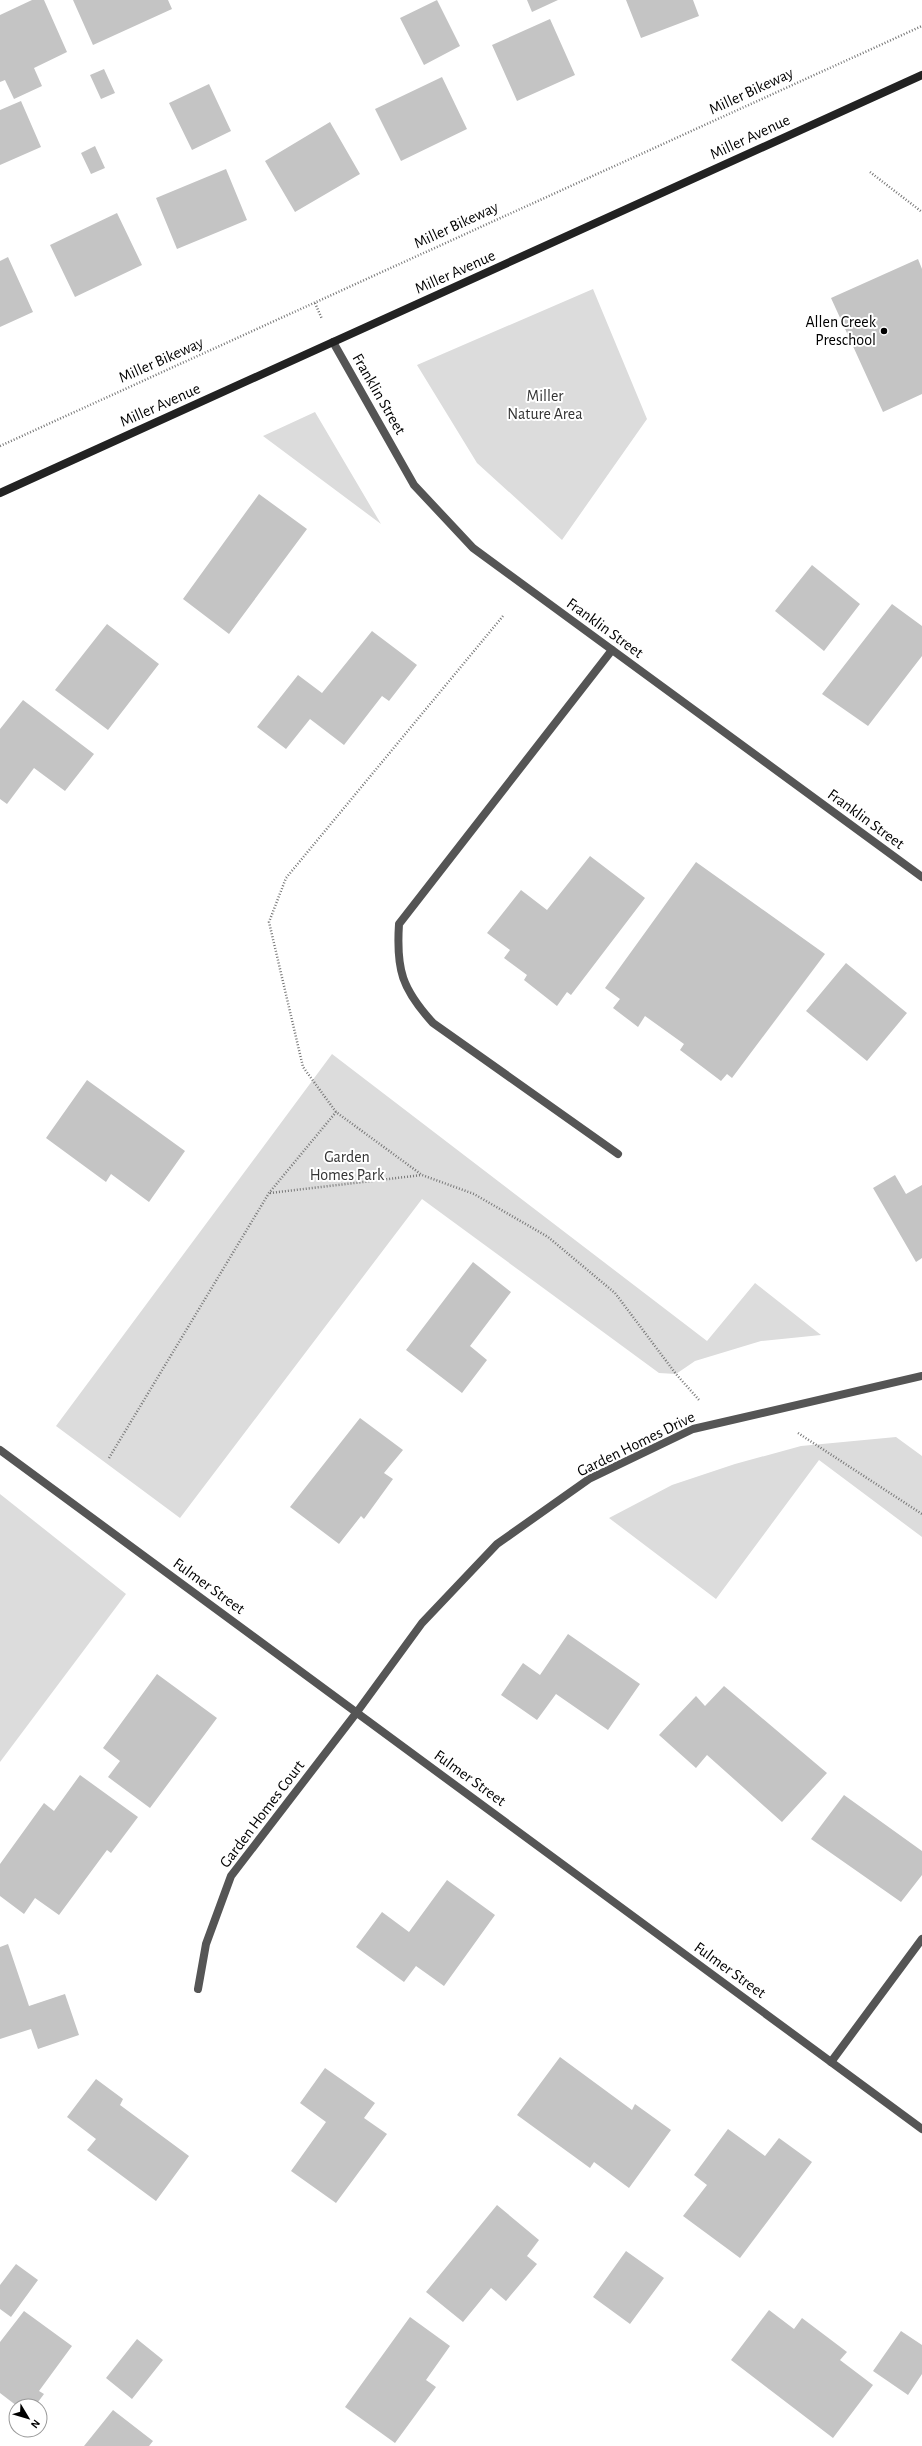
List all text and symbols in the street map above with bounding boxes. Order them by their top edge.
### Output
street label: Miller Bikeway [706,64,796,118]
street label: Miller Avenue [708,112,792,162]
street label: Miller Bikeway [411,198,501,252]
street label: Miller Avenue [412,247,498,297]
place label: Allen Creek Preschool [805,314,877,348]
marker: Allen Creek Preschool [879,326,889,336]
street label: Miller Bikeway [116,334,206,387]
street label: Franklin Street [349,351,409,437]
street label: Miller Avenue [117,380,203,430]
park label: Miller Nature Area [507,388,583,422]
street label: Franklin Street [564,595,646,661]
street label: Franklin Street [825,786,907,852]
park label: Garden Homes Park [310,1149,385,1183]
street label: Garden Homes Drive [575,1409,697,1479]
street label: Fulmer Street [170,1555,248,1617]
street label: Fulmer Street [431,1747,509,1809]
street label: Garden Homes Court [217,1757,307,1871]
street label: Fulmer Street [691,1939,769,2001]
north arrow [8,2398,48,2438]
text: N [29,2417,42,2430]

